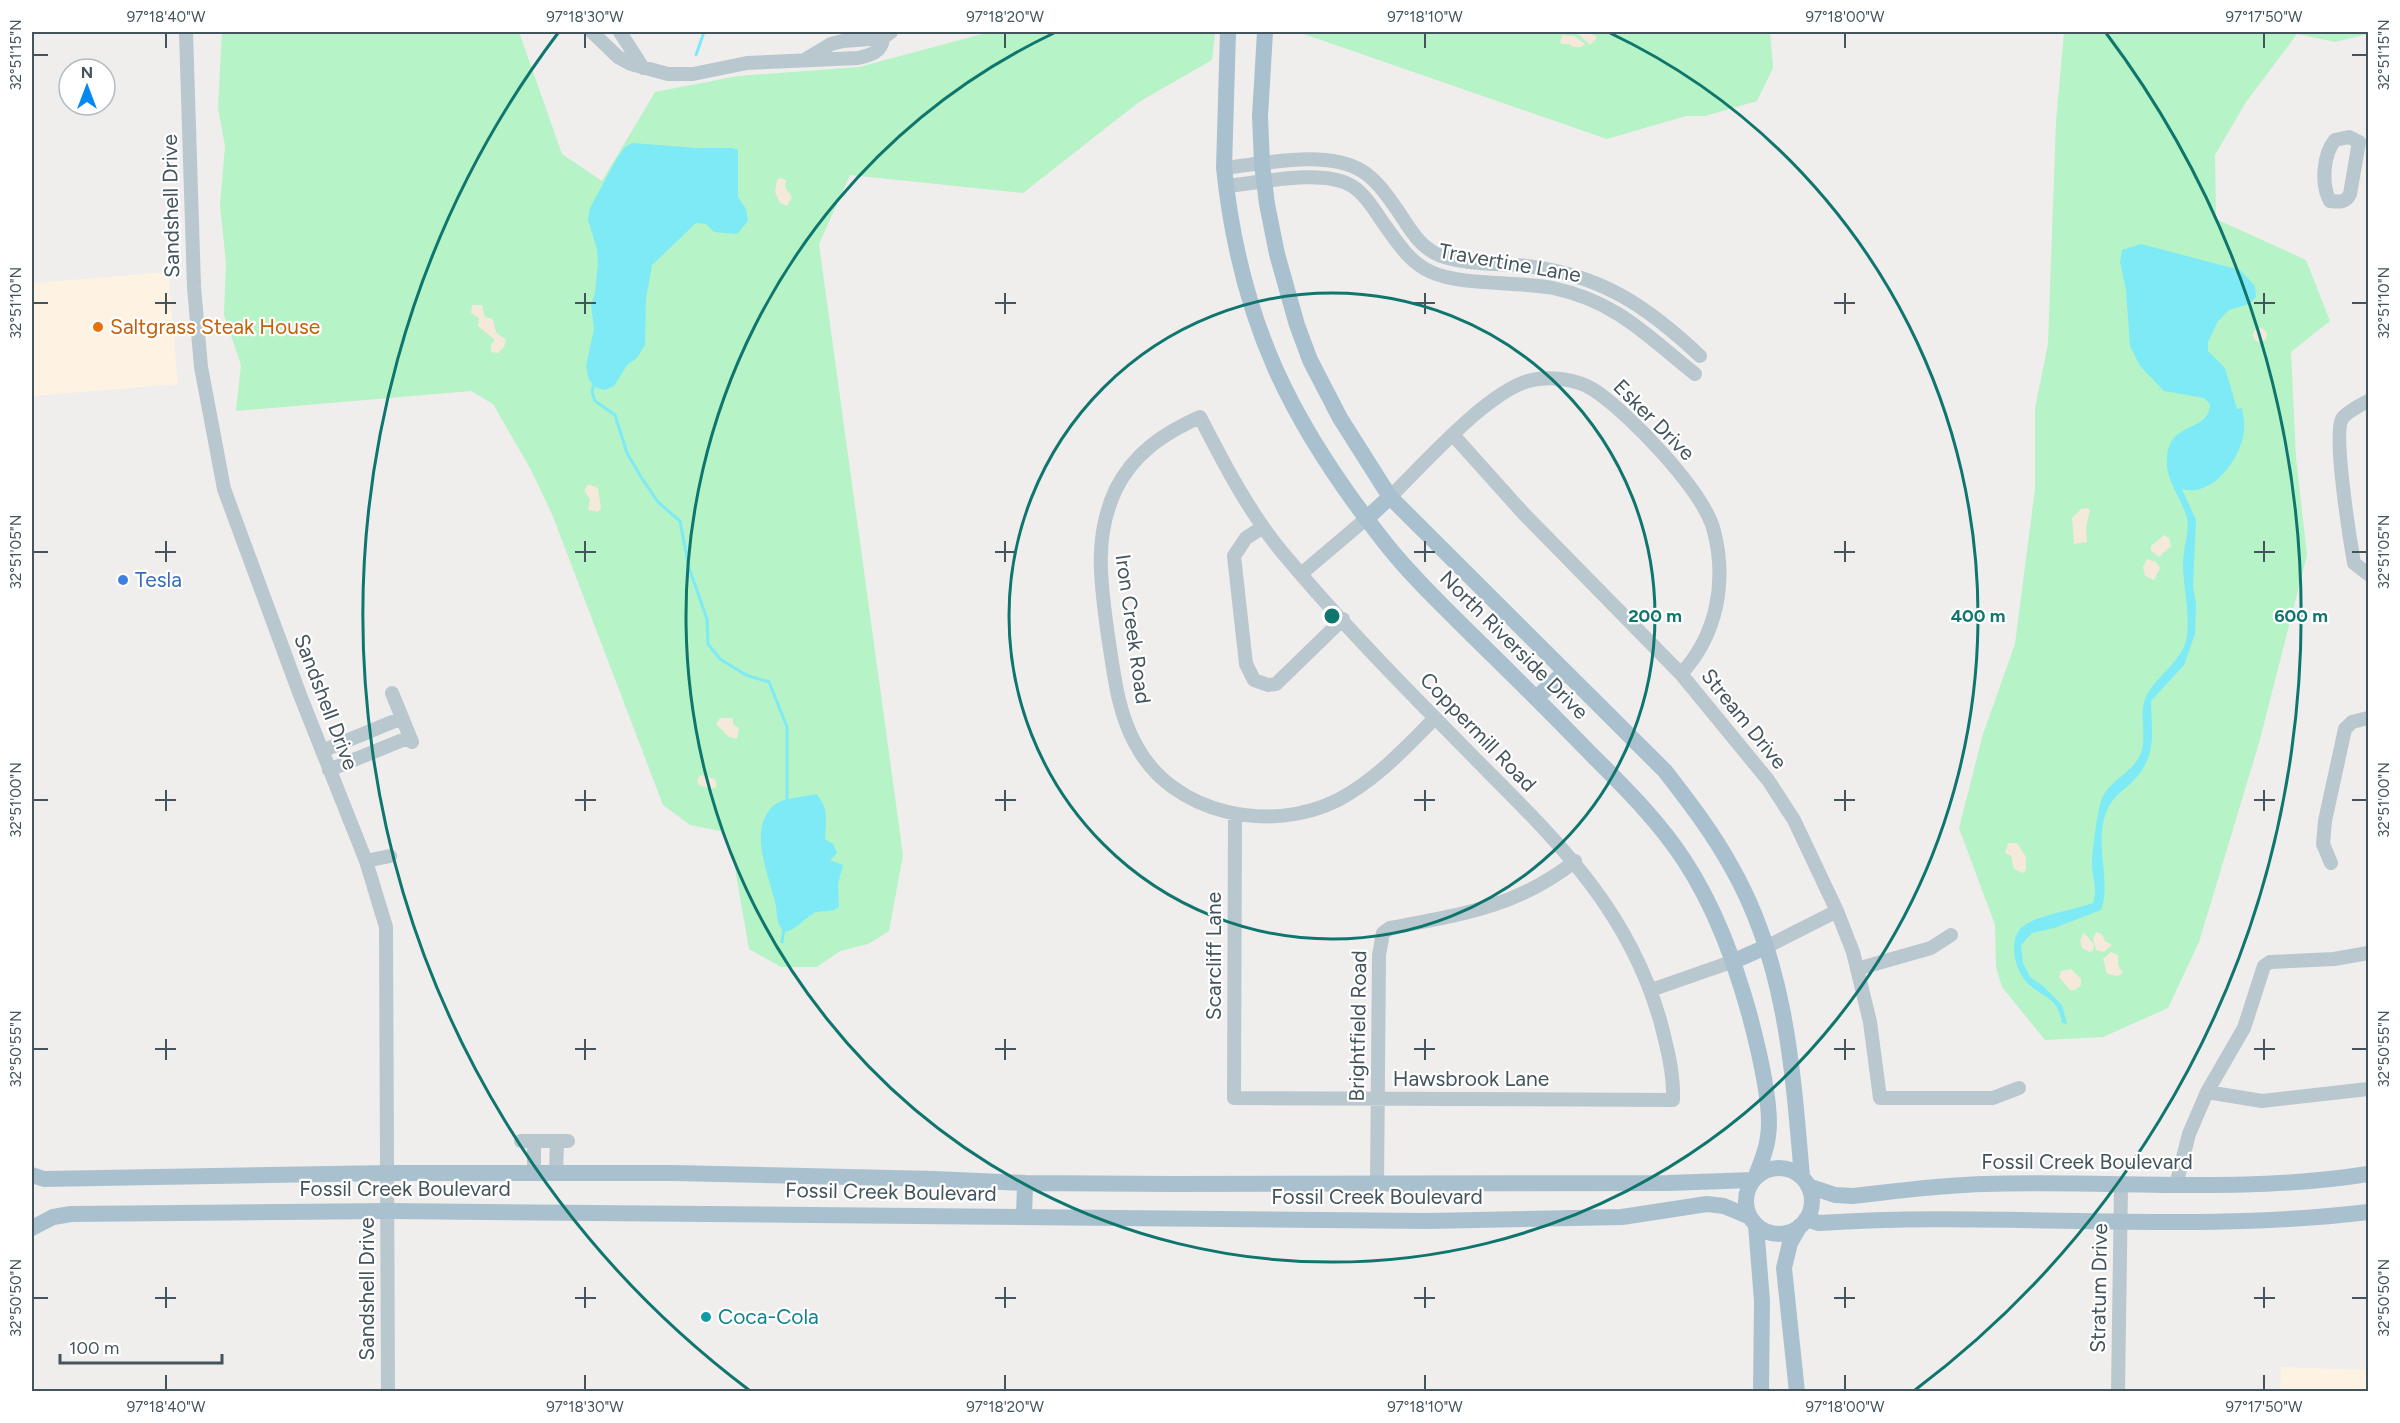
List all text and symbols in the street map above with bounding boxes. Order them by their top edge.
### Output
text: 97°18'40"W [127,8,206,26]
text: 97°18'30"W [546,8,624,26]
text: 97°18'20"W [966,8,1044,26]
text: 97°18'10"W [1387,8,1463,26]
text: 97°18'00"W [1806,8,1885,26]
text: 97°17'50"W [2226,8,2303,26]
text: 32°51'15"N [7,19,25,91]
text: 32°51'15"N [2375,19,2393,91]
north arrow [57,57,117,117]
text: N [81,63,93,82]
street label: Sandshell Drive [157,134,184,278]
street label: Travertine Lane [1437,238,1583,287]
text: 32°51'10"N [7,267,25,339]
text: 32°51'10"N [2375,267,2393,339]
place label: Saltgrass Steak House [110,314,320,339]
marker: Saltgrass Steak House [91,320,105,334]
street label: Esker Drive [1609,374,1700,465]
text: 32°51'05"N [7,515,25,589]
text: 32°51'05"N [2375,515,2393,589]
street label: Iron Creek Road [1111,553,1156,705]
street label: North Riverside Drive [1435,565,1594,724]
place label: Tesla [135,567,182,592]
marker: Tesla [116,573,130,587]
text: 200 m [1628,605,1682,627]
text: 400 m [1951,605,2005,627]
text: 600 m [2274,605,2328,627]
centre of rings [1322,606,1342,626]
street label: Sandshell Drive [289,630,364,773]
street label: Stream Drive [1696,664,1792,774]
street label: Coppermill Road [1415,667,1542,797]
text: 32°51'00"N [7,762,25,838]
text: 32°51'00"N [2375,762,2393,838]
street label: Scarcliff Lane [1201,892,1226,1020]
street label: Brightfield Road [1344,950,1371,1102]
text: 32°50'55"N [7,1011,25,1087]
text: 32°50'55"N [2375,1011,2393,1087]
street label: Hawsbrook Lane [1393,1066,1549,1091]
street label: Fossil Creek Boulevard [1981,1149,2193,1174]
street label: Fossil Creek Boulevard [299,1176,511,1201]
street label: Fossil Creek Boulevard [785,1177,997,1206]
street label: Fossil Creek Boulevard [1271,1184,1483,1209]
street label: Sandshell Drive [354,1217,379,1361]
street label: Stratum Drive [2085,1223,2112,1353]
text: 32°50'50"N [7,1259,25,1337]
text: 32°50'50"N [2375,1259,2393,1337]
place label: Coca-Cola [718,1304,819,1329]
marker: Coca-Cola [699,1310,713,1324]
scale bar [60,1327,222,1365]
text: 100 m [69,1337,119,1359]
text: 97°18'40"W [127,1398,206,1416]
text: 97°18'30"W [546,1398,624,1416]
text: 97°18'20"W [966,1398,1044,1416]
text: 97°18'10"W [1387,1398,1463,1416]
text: 97°18'00"W [1806,1398,1885,1416]
text: 97°17'50"W [2226,1398,2303,1416]

